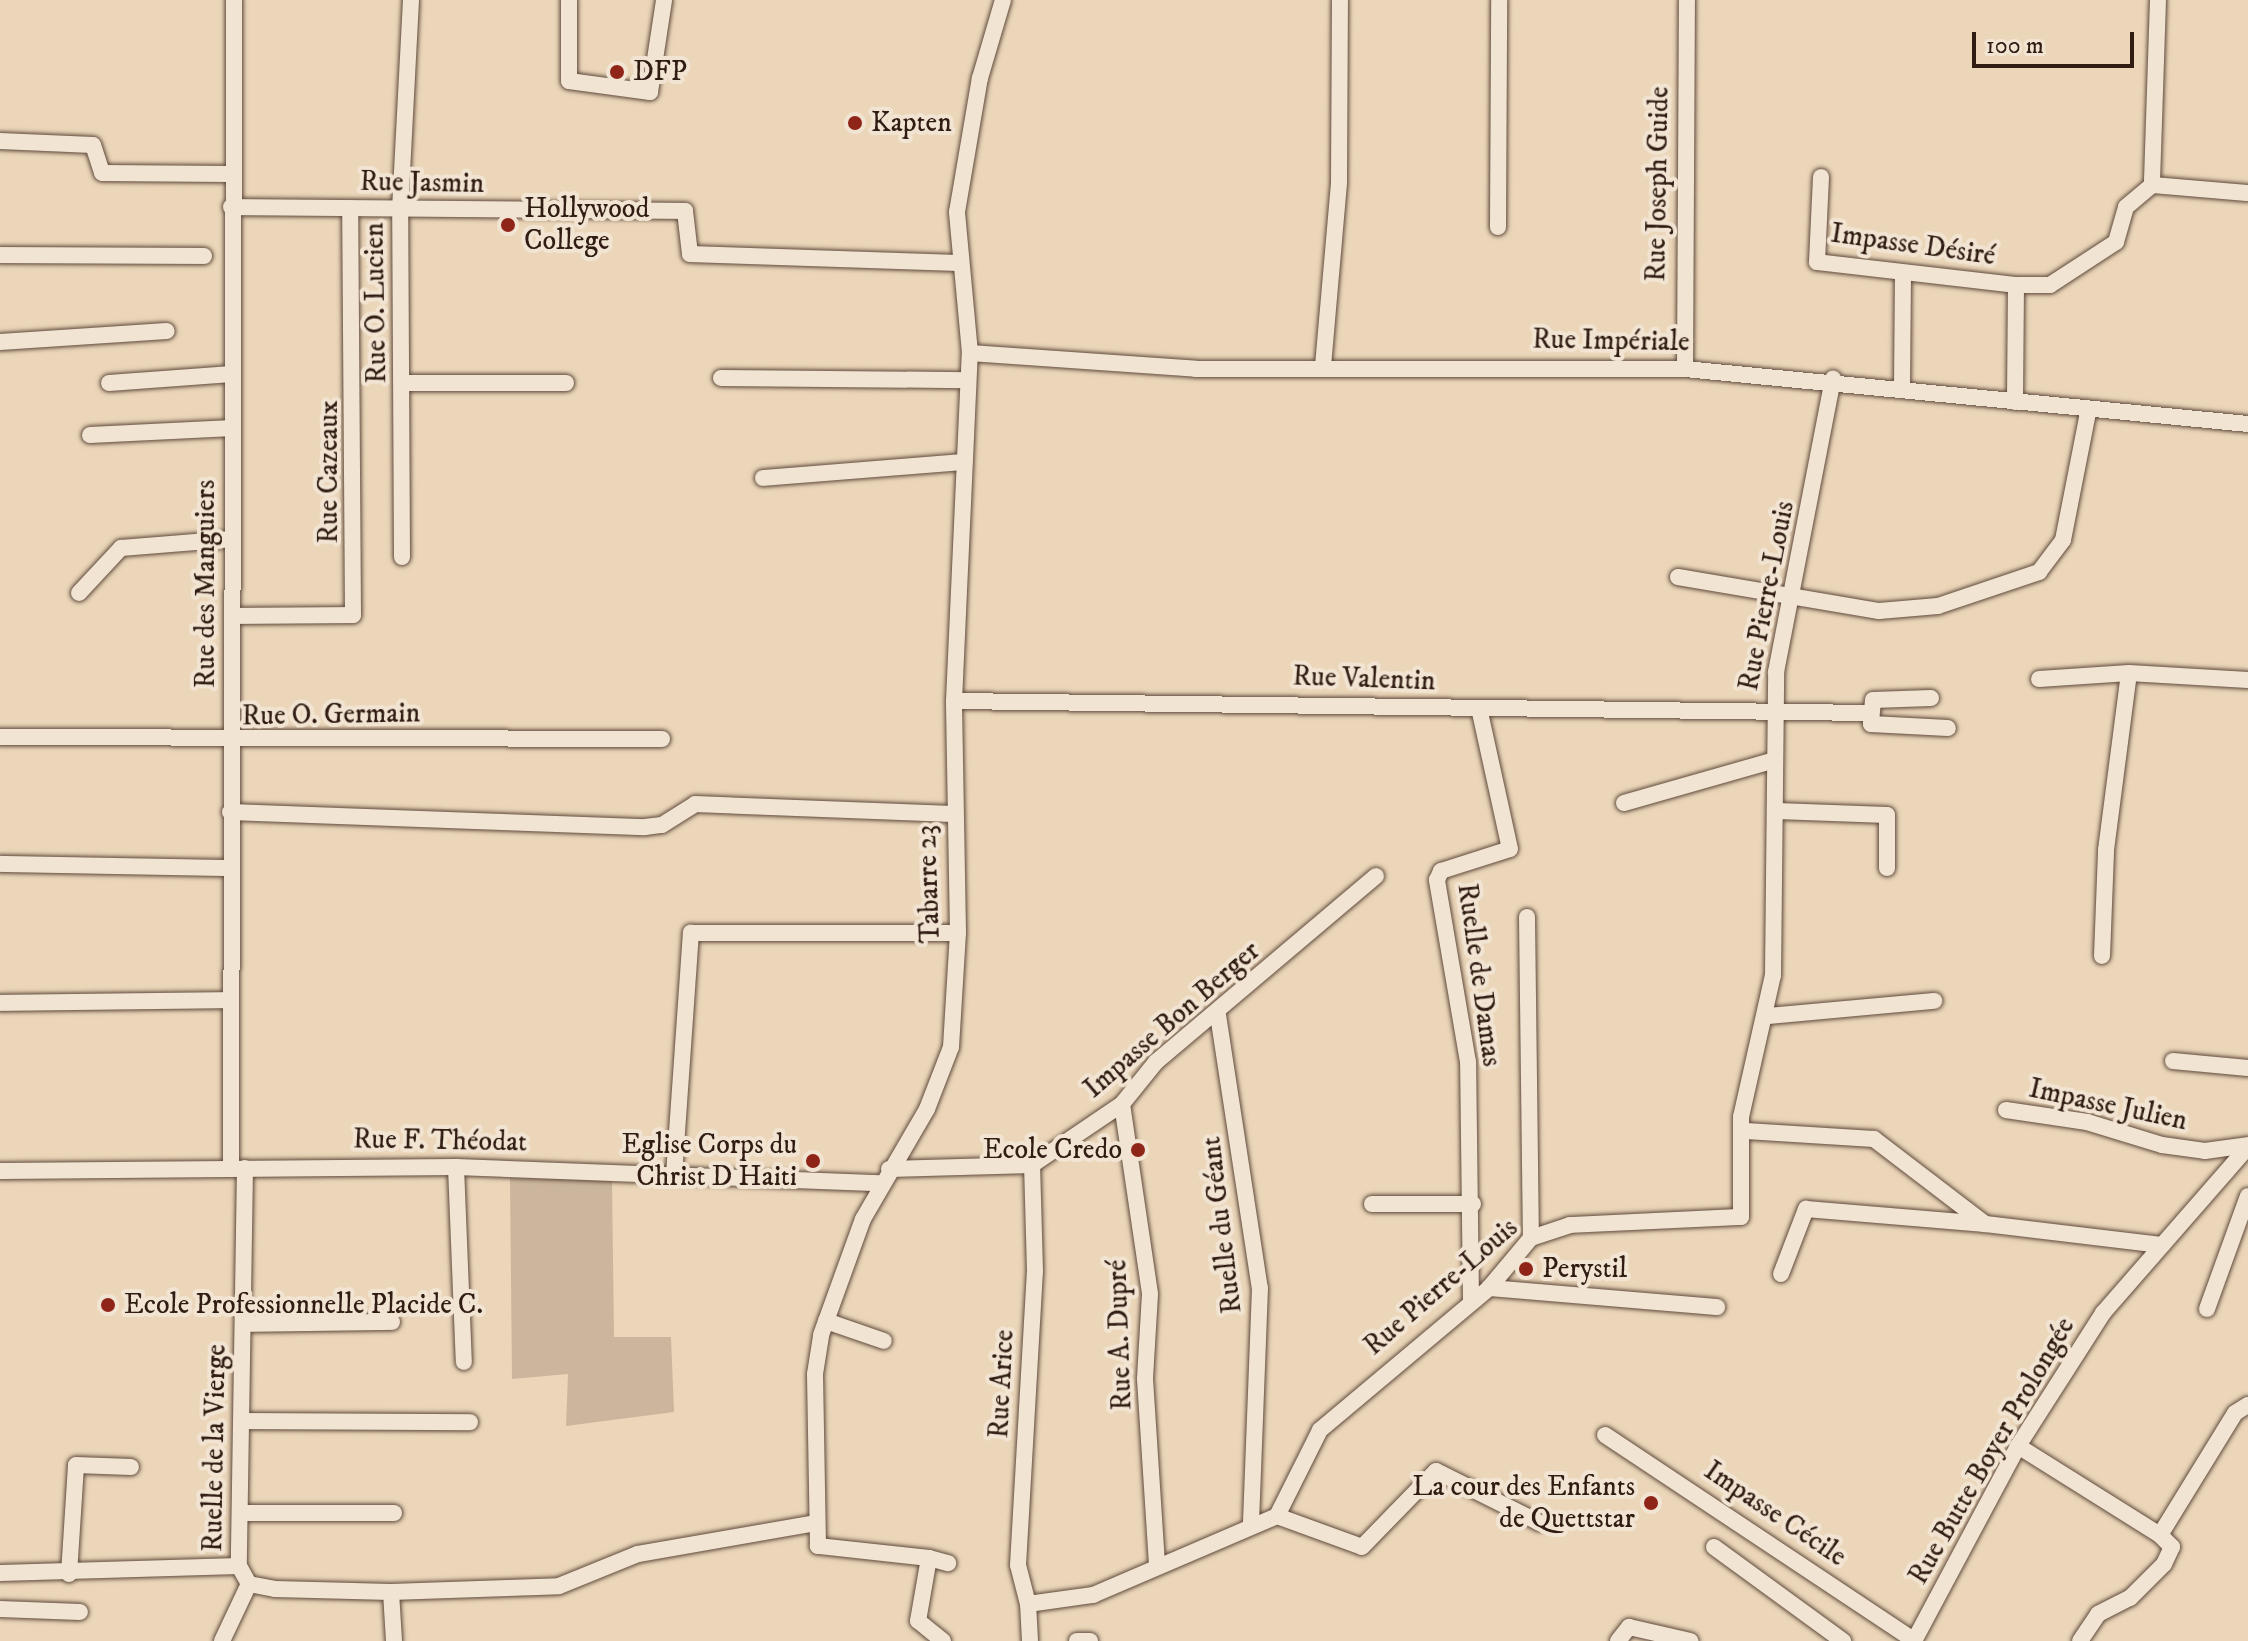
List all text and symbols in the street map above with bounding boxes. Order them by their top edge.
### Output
scale bar [1976,16,2138,66]
text: 100 m [1986,31,2044,61]
place label: DFP [633,55,687,89]
marker: DFP [608,63,626,81]
street label: Rue Joseph Guide [1639,86,1677,282]
place label: Kapten [871,106,952,140]
marker: Kapten [846,114,864,132]
street label: Rue Jasmin [359,165,485,201]
place label: Hollywood College [524,192,649,258]
marker: Hollywood College [499,216,517,234]
street label: Impasse Désiré [1829,217,1997,273]
street label: Rue O. Lucien [358,222,394,384]
street label: Rue Impériale [1532,323,1690,359]
street label: Rue Cazeaux [312,400,346,544]
street label: Rue des Manguiers [189,480,223,688]
street label: Rue Pierre-Louis [1732,498,1802,694]
street label: Rue Valentin [1292,660,1436,698]
street label: Rue O. Germain [242,697,420,733]
street label: Tabarre 23 [910,824,948,944]
street label: Ruelle de Damas [1450,881,1508,1069]
street label: Impasse Bon Berger [1077,934,1267,1106]
street label: Impasse Julien [2026,1072,2190,1138]
street label: Rue F. Théodat [353,1123,527,1159]
place label: Eglise Corps du Christ D Haiti [622,1128,797,1194]
place label: Ecole Credo [983,1133,1122,1167]
street label: Ruelle du Géant [1194,1135,1250,1315]
marker: Ecole Credo [1129,1141,1147,1159]
marker: Eglise Corps du Christ D Haiti [804,1152,822,1170]
street label: Rue Pierre-Louis [1357,1211,1525,1363]
place label: Perystil [1542,1252,1627,1286]
street label: Rue A. Dupré [1101,1259,1139,1411]
marker: Perystil [1517,1260,1535,1278]
place label: Ecole Professionnelle Placide C. [124,1288,483,1322]
marker: Ecole Professionnelle Placide C. [99,1296,117,1314]
street label: Rue Butte Boyer Prolongée [1902,1312,2082,1590]
street label: Rue Arice [982,1329,1022,1439]
street label: Ruelle de la Vierge [196,1344,234,1552]
street label: Impasse Cécile [1698,1454,1852,1574]
place label: La cour des Enfants de Quettstar [1412,1470,1635,1536]
marker: La cour des Enfants de Quettstar [1642,1494,1660,1512]

